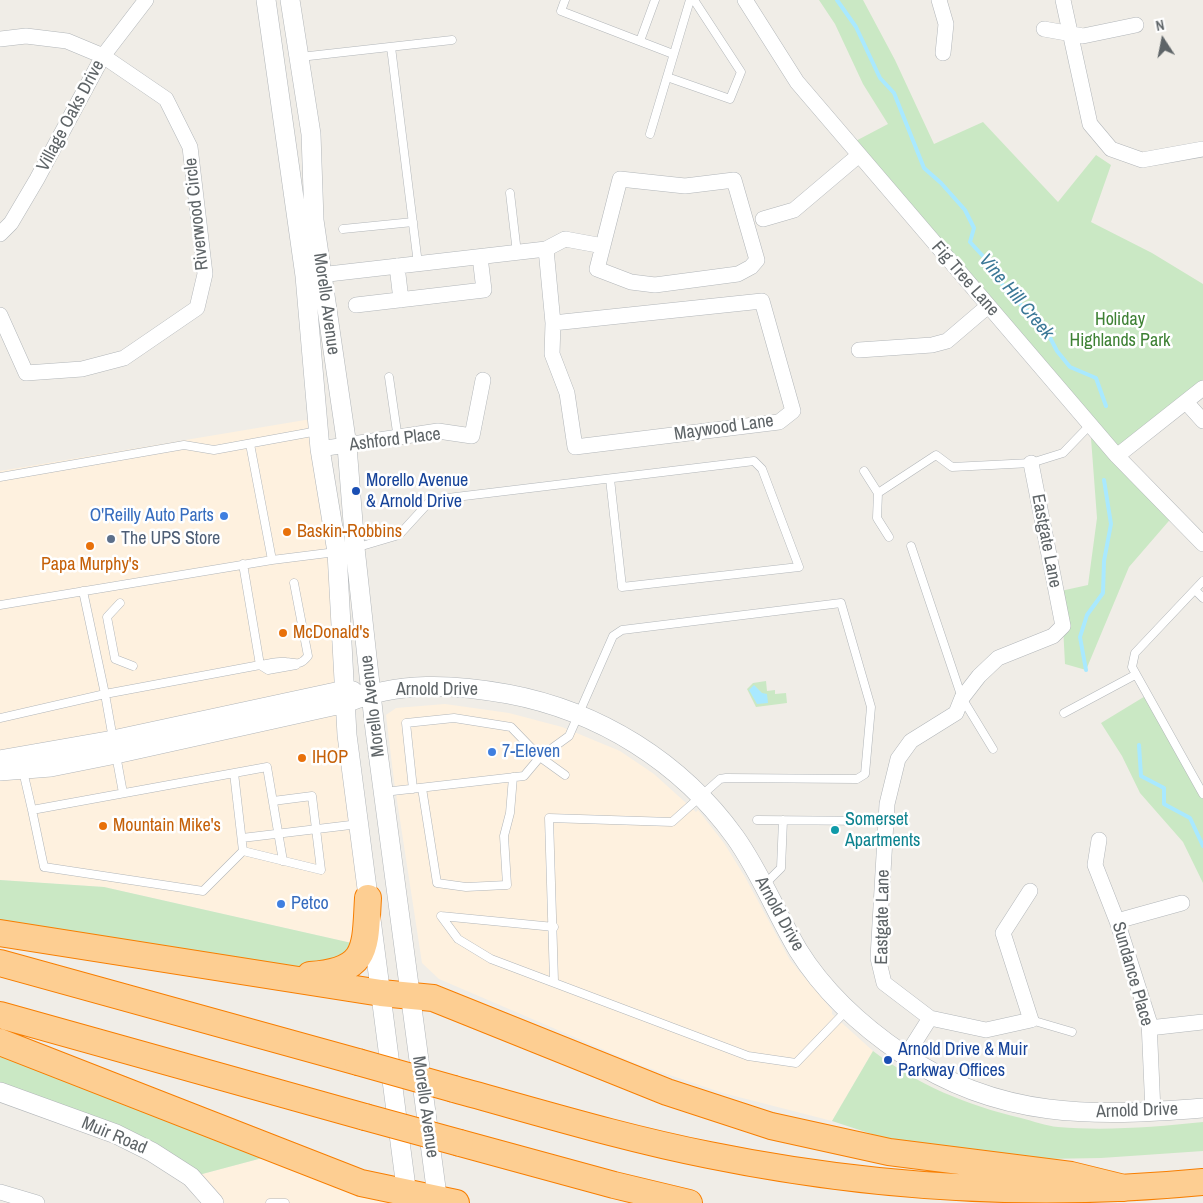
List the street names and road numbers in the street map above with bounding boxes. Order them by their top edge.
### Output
street label: Village Oaks Drive [33,57,109,175]
street label: Riverwood Circle [180,157,214,271]
street label: Fig Tree Lane [927,237,1003,321]
street label: Morello Avenue [308,252,344,356]
street label: Maywood Lane [673,410,775,446]
street label: Ashford Place [348,424,442,456]
street label: Eastgate Lane [1026,492,1066,590]
street label: Morello Avenue [356,654,390,758]
street label: Arnold Drive [396,679,478,701]
street label: Eastgate Lane [871,869,895,965]
street label: Arnold Drive [750,873,808,955]
street label: Sundance Place [1107,919,1157,1029]
street label: Morello Avenue [407,1055,443,1159]
street label: Arnold Drive [1096,1099,1178,1123]
street label: Muir Road [78,1113,150,1159]

